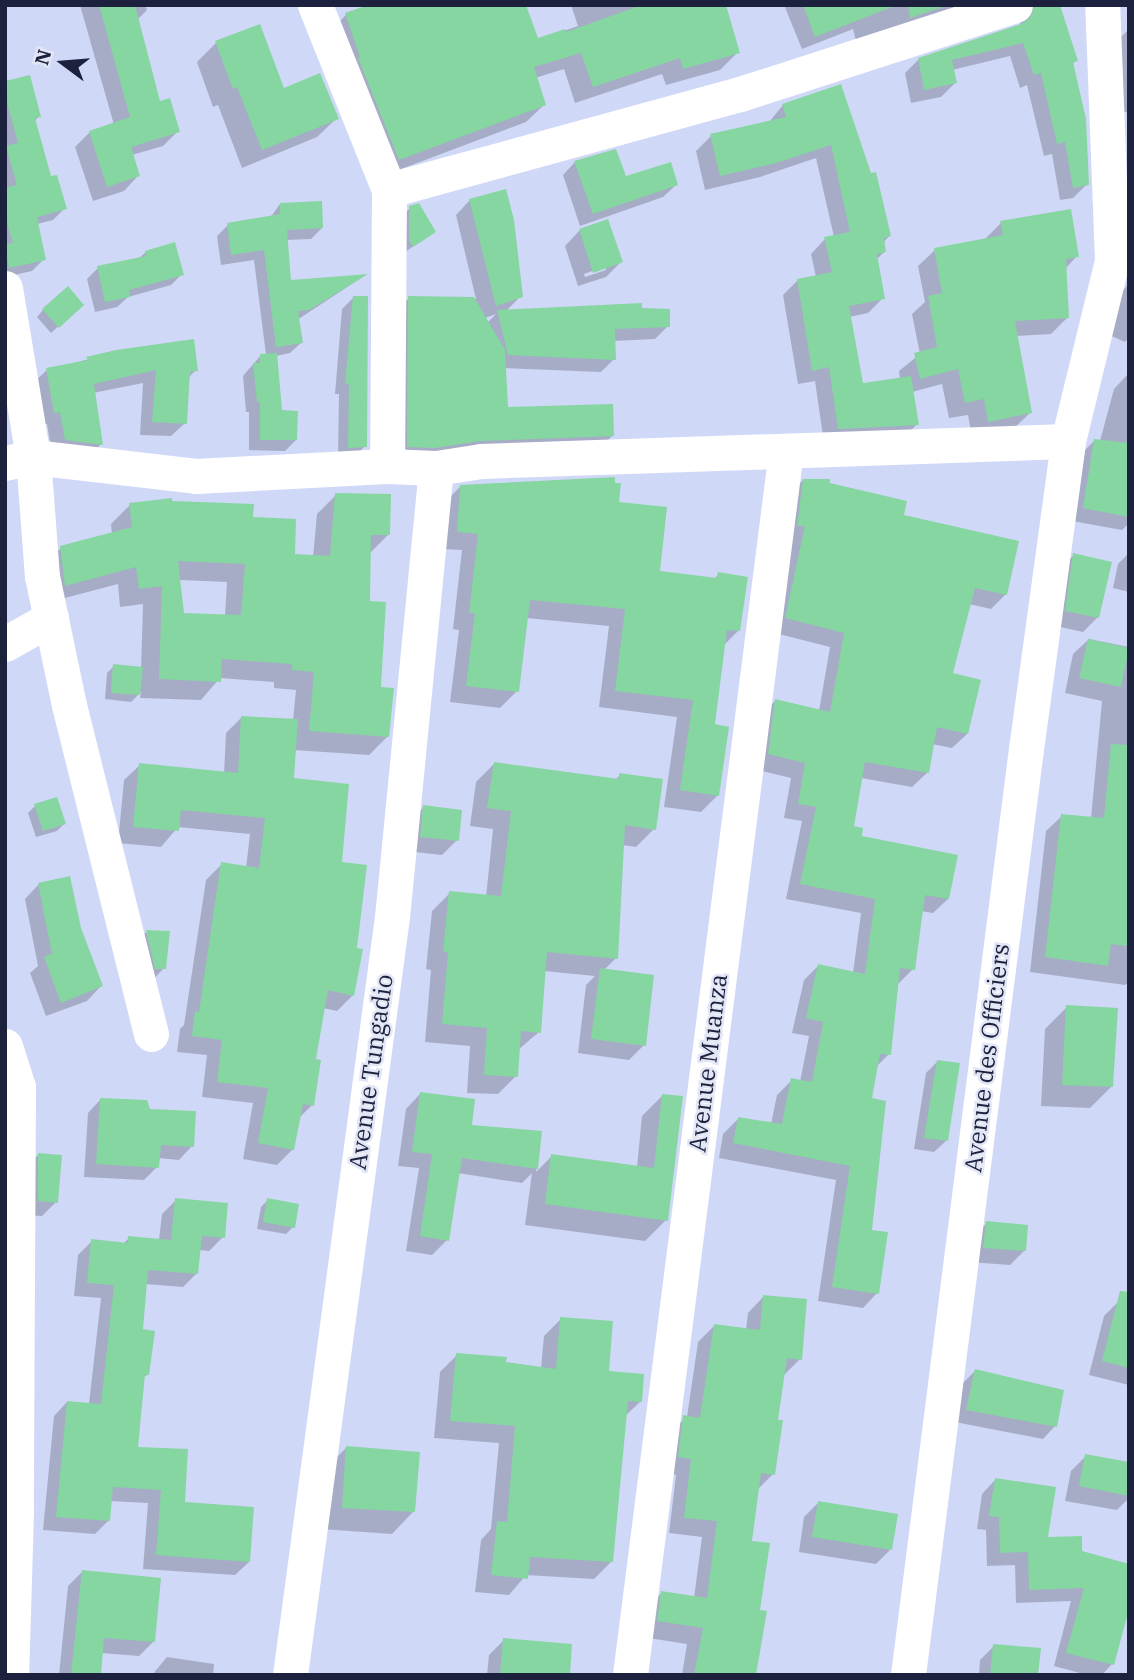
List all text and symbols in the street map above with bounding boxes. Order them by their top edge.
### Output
north arrow [28,28,98,98]
text: N [29,47,56,68]
street label: Avenue des Officiers [959,942,1015,1174]
street label: Avenue Tungadio [343,972,399,1172]
street label: Avenue Muanza [683,972,733,1154]

